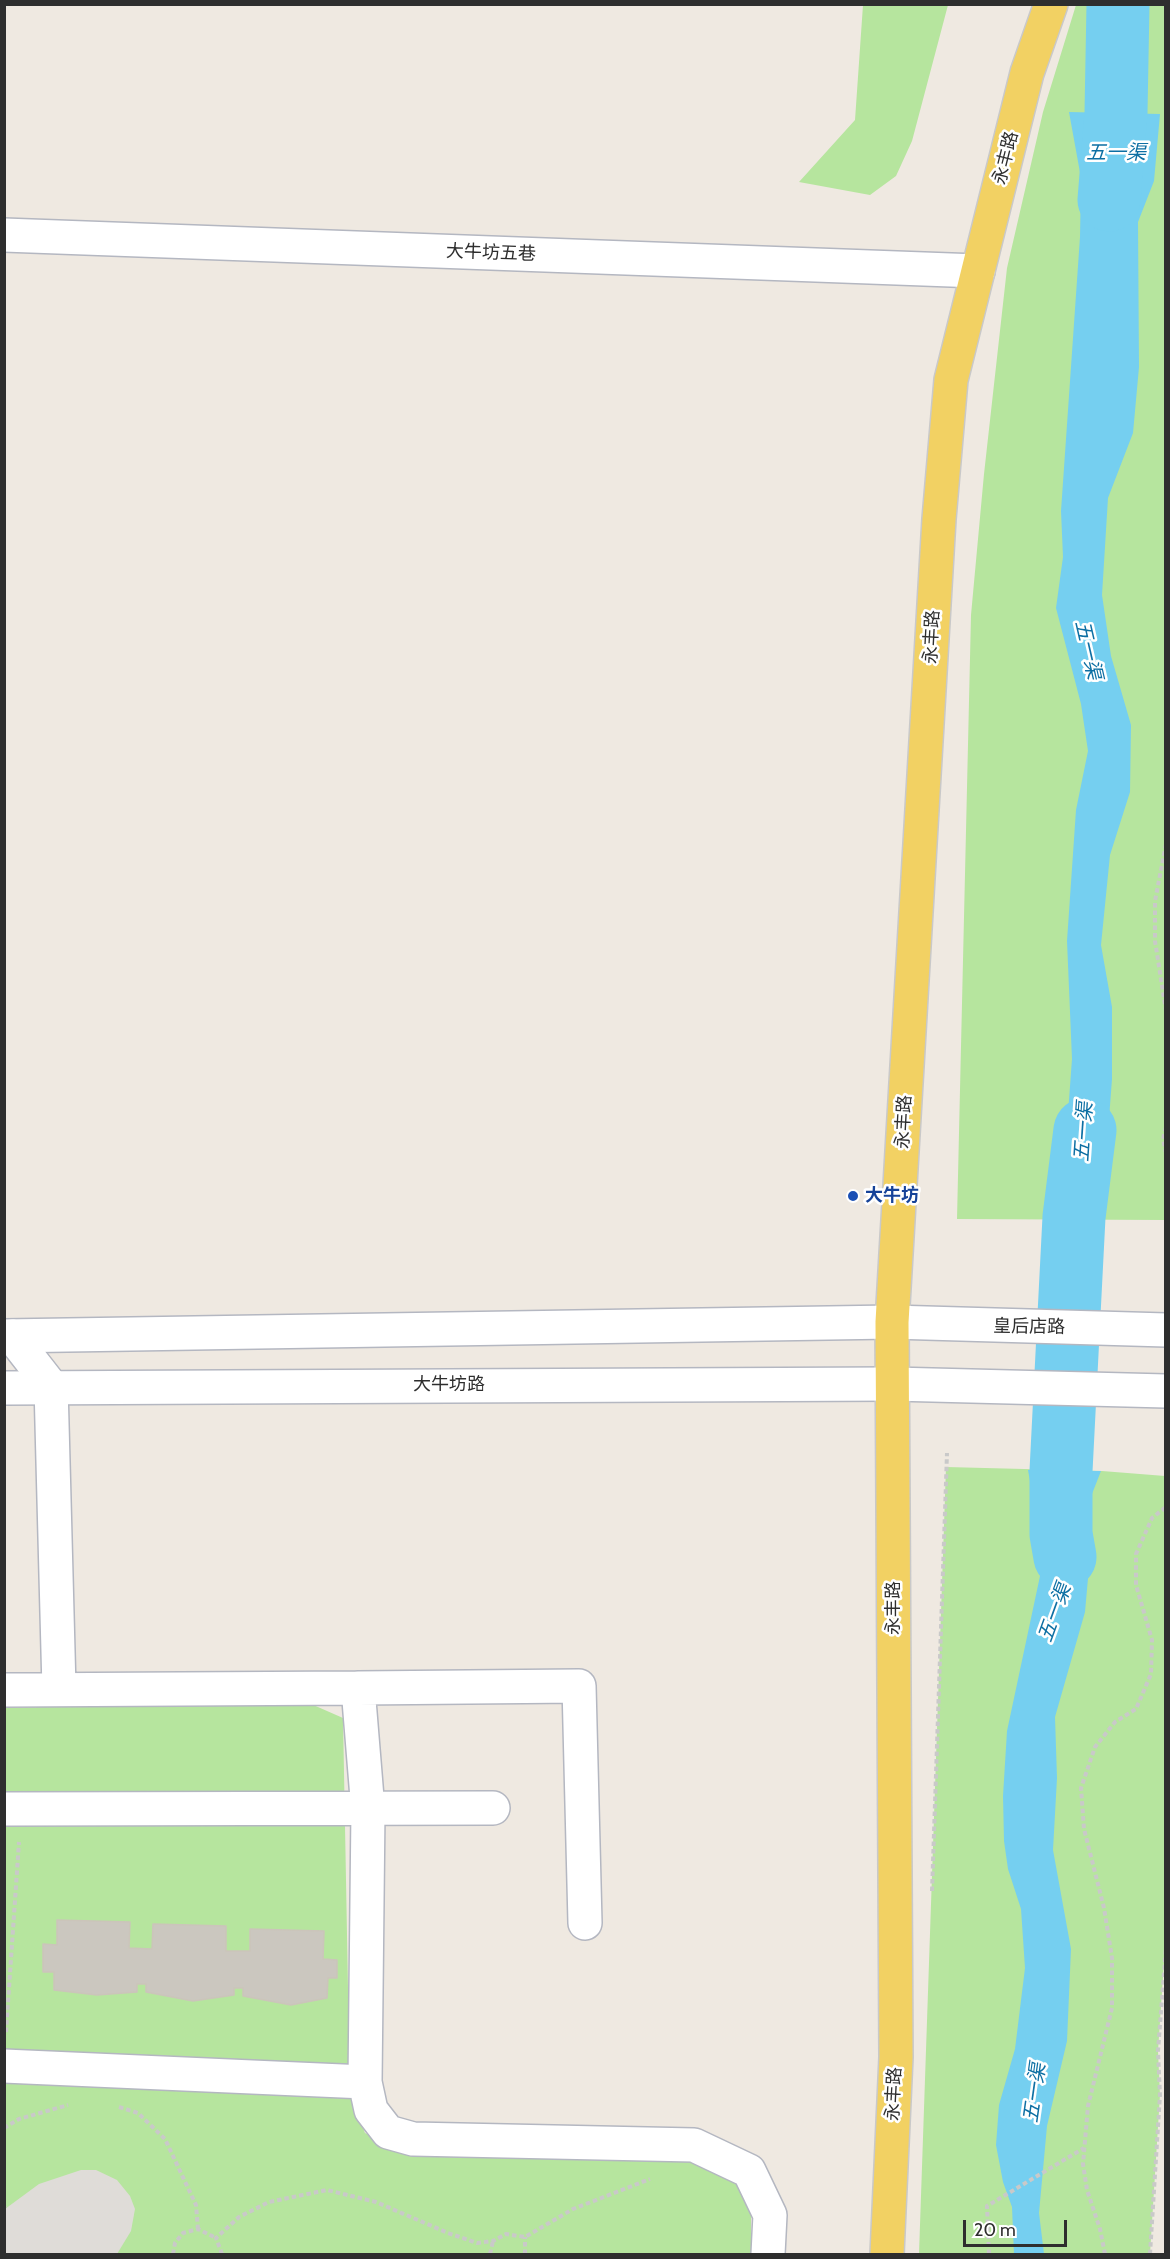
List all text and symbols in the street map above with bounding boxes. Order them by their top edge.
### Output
street label: 永丰路 [989,129,1023,187]
water label: 五一渠 [1086,141,1146,165]
street label: 大牛坊五巷 [446,241,536,265]
street label: 永丰路 [920,609,944,665]
water label: 五一渠 [1070,618,1106,682]
street label: 永丰路 [892,1094,916,1150]
water label: 五一渠 [1070,1101,1098,1163]
place label: 大牛坊 [865,1185,919,1207]
marker: 大牛坊 [846,1189,860,1203]
street label: 皇后店路 [993,1316,1065,1338]
street label: 大牛坊路 [413,1374,485,1396]
street label: 永丰路 [883,1581,905,1635]
water label: 五一渠 [1033,1581,1077,1645]
water label: 五一渠 [1019,2062,1051,2124]
street label: 永丰路 [882,2066,906,2122]
scale bar [966,2208,1070,2246]
text: 20 m [974,2219,1016,2241]

